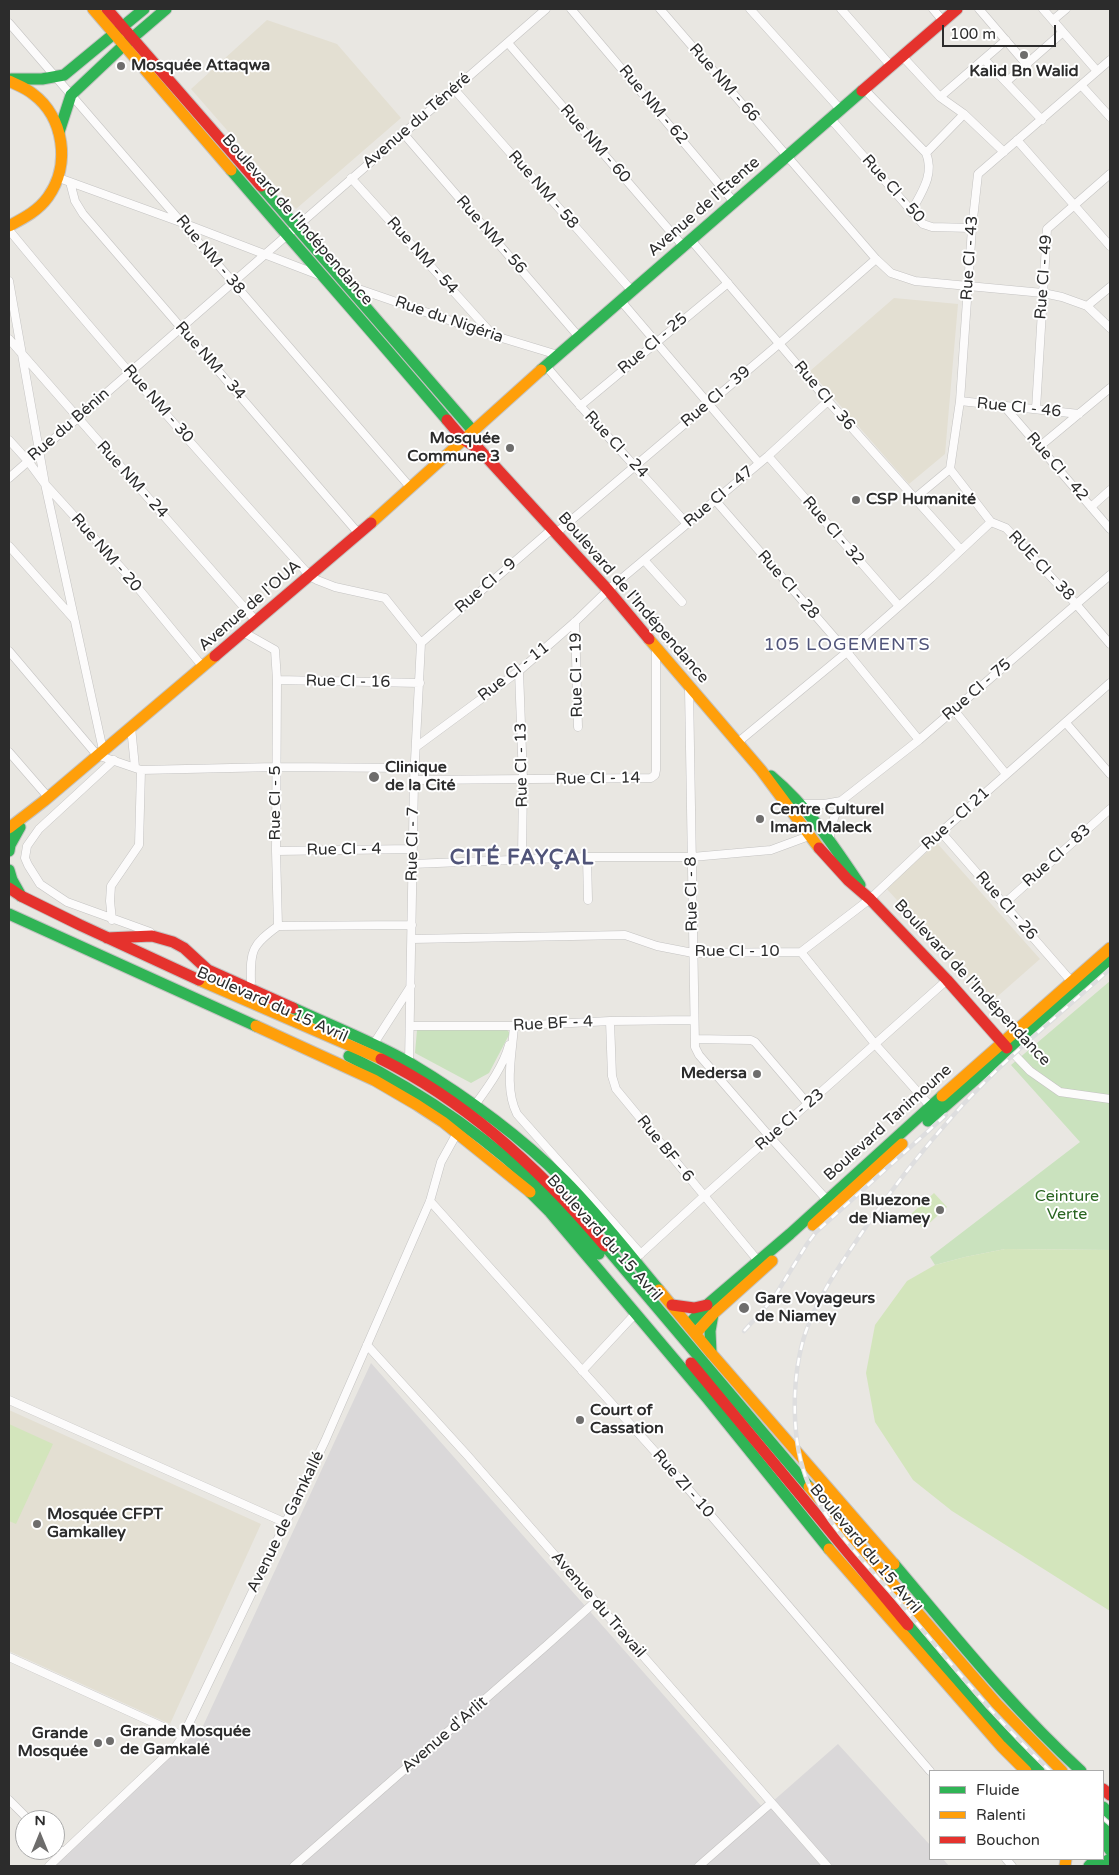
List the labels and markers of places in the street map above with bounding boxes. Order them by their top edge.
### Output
marker: Kalid Bn Walid [1018,49,1030,61]
place label: Mosquée Attaqwa [131,56,270,76]
marker: Mosquée Attaqwa [115,60,127,72]
place label: Kalid Bn Walid [969,62,1079,82]
place label: Mosquée Commune 3 [407,429,500,467]
marker: Mosquée Commune 3 [504,442,516,454]
place label: CSP Humanité [866,490,976,510]
marker: CSP Humanité [850,494,862,506]
place label: Clinique de la Cité [385,758,456,796]
marker: Clinique de la Cité [367,770,381,784]
place label: Centre Culturel Imam Maleck [770,800,884,838]
marker: Centre Culturel Imam Maleck [754,813,766,825]
place label: Medersa [681,1064,747,1084]
marker: Medersa [751,1068,763,1080]
place label: Bluezone de Niamey [849,1191,930,1229]
marker: Bluezone de Niamey [934,1204,946,1216]
place label: Gare Voyageurs de Niamey [755,1289,875,1327]
marker: Gare Voyageurs de Niamey [737,1301,751,1315]
place label: Court of Cassation [590,1401,664,1439]
marker: Court of Cassation [574,1414,586,1426]
place label: Mosquée CFPT Gamkalley [47,1505,163,1543]
marker: Mosquée CFPT Gamkalley [31,1518,43,1530]
place label: Grande Mosquée de Gamkalé [120,1722,251,1760]
place label: Grande Mosquée [17,1724,88,1762]
marker: Grande Mosquée de Gamkalé [104,1735,116,1747]
marker: Grande Mosquée [92,1737,104,1749]

